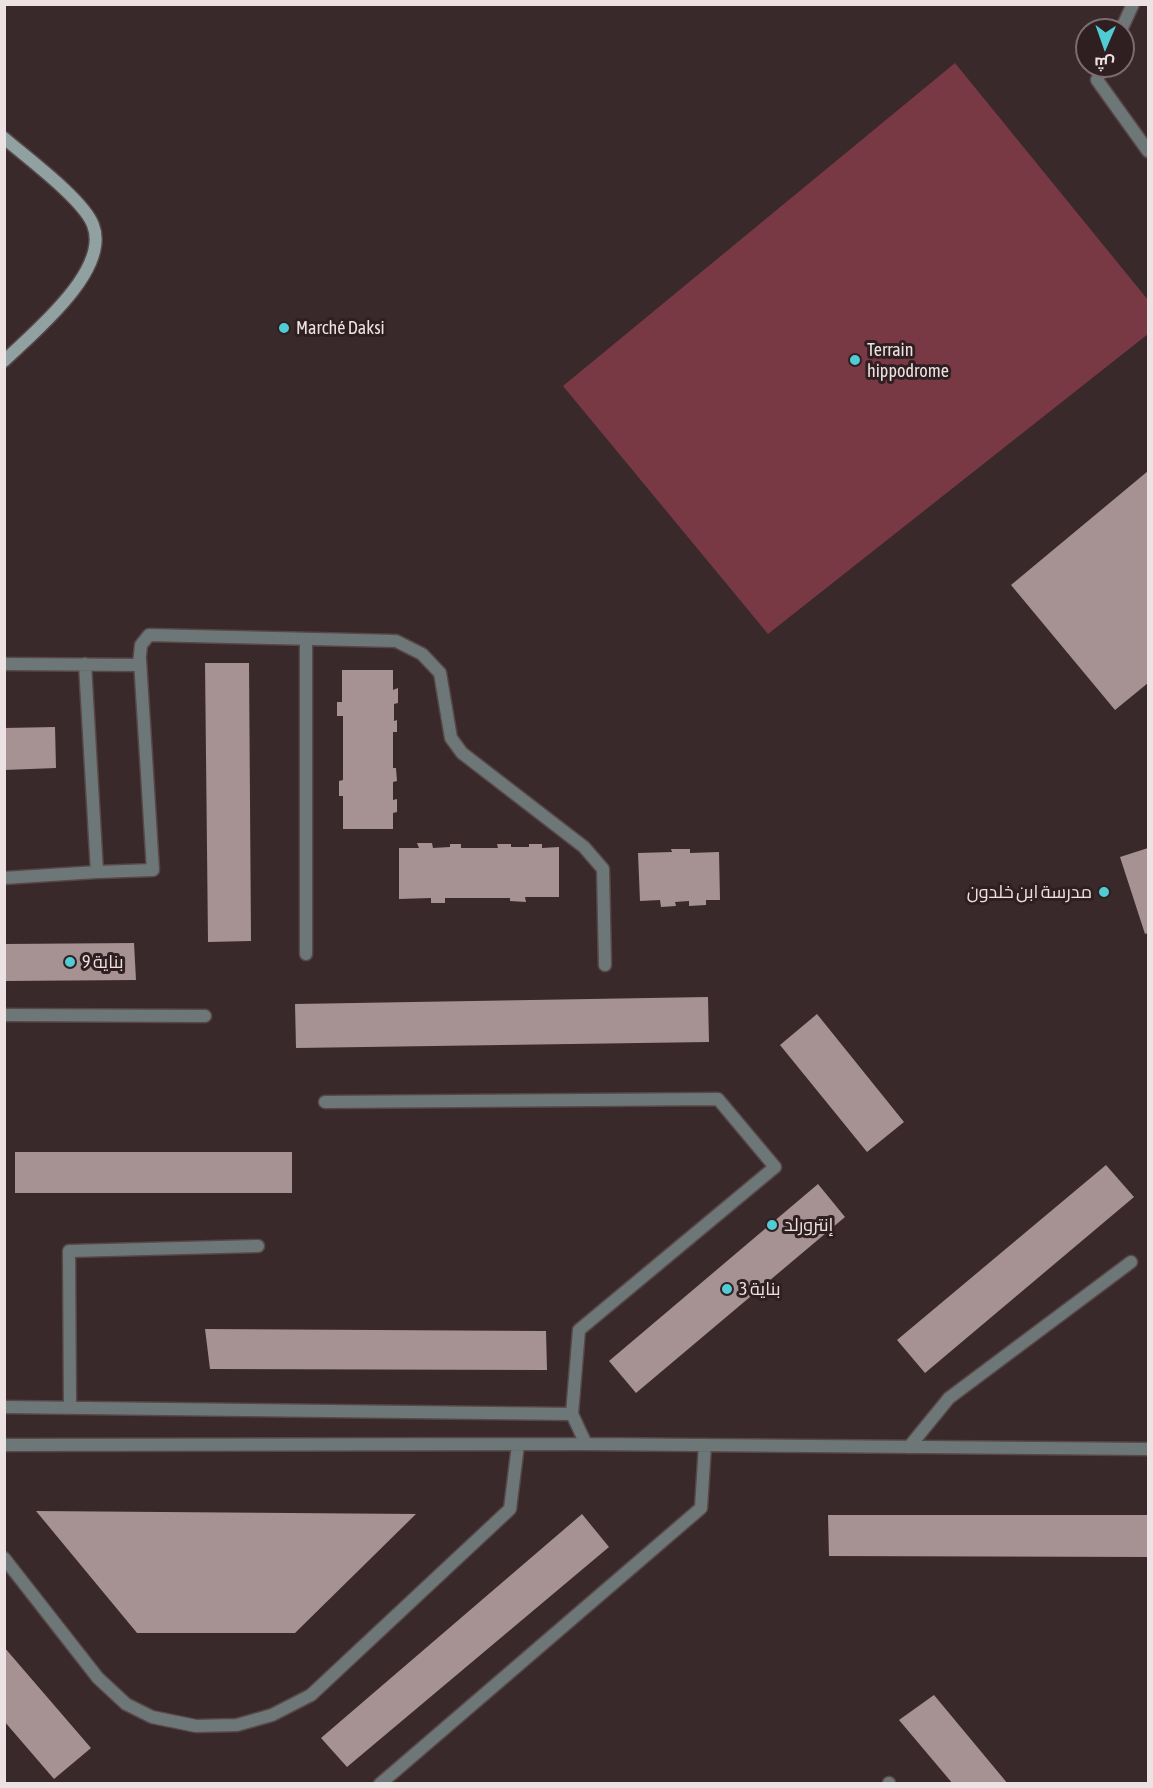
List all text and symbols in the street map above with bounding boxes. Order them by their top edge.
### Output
north arrow [1075,18,1135,78]
text: ش [1094,55,1115,73]
place label: Marché Daksi [296,317,385,339]
marker: Marché Daksi [277,321,291,335]
place label: Terrain hippodrome [867,339,949,382]
marker: Terrain hippodrome [848,353,862,367]
place label: مدرسة ابن خلدون [967,881,1092,903]
marker: مدرسة ابن خلدون [1097,885,1111,899]
place label: بناية 9 [82,951,124,973]
marker: بناية 9 [63,955,77,969]
place label: إنترورلد [784,1214,833,1236]
marker: إنترورلد [765,1218,779,1232]
place label: بناية 3 [739,1278,781,1300]
marker: بناية 3 [720,1282,734,1296]

